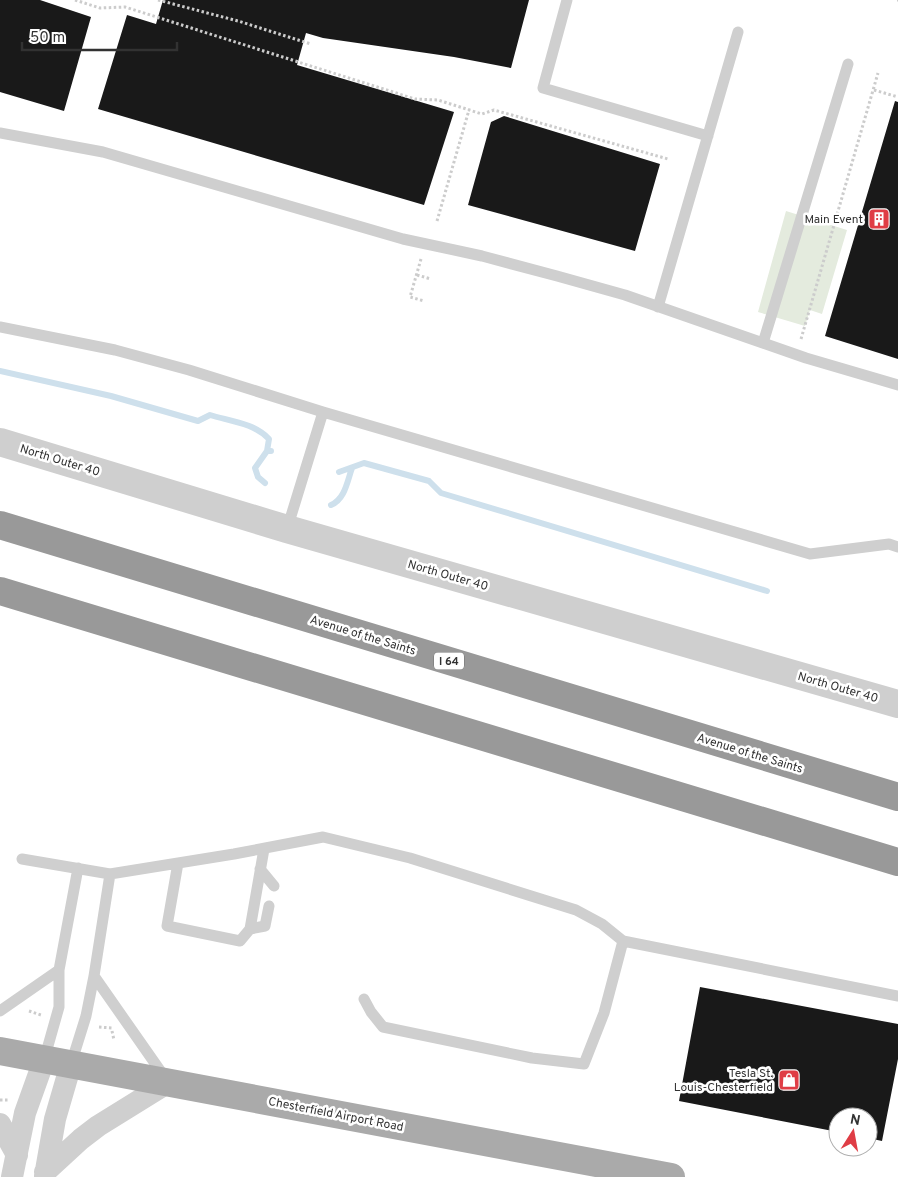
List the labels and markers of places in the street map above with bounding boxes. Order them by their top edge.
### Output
building icon: Main Event [867,207,891,231]
place label: Main Event [804,212,863,228]
place label: Tesla St. Louis-Chesterfield [674,1066,773,1096]
shop icon: Tesla St. Louis-Chesterfield [777,1068,801,1092]

